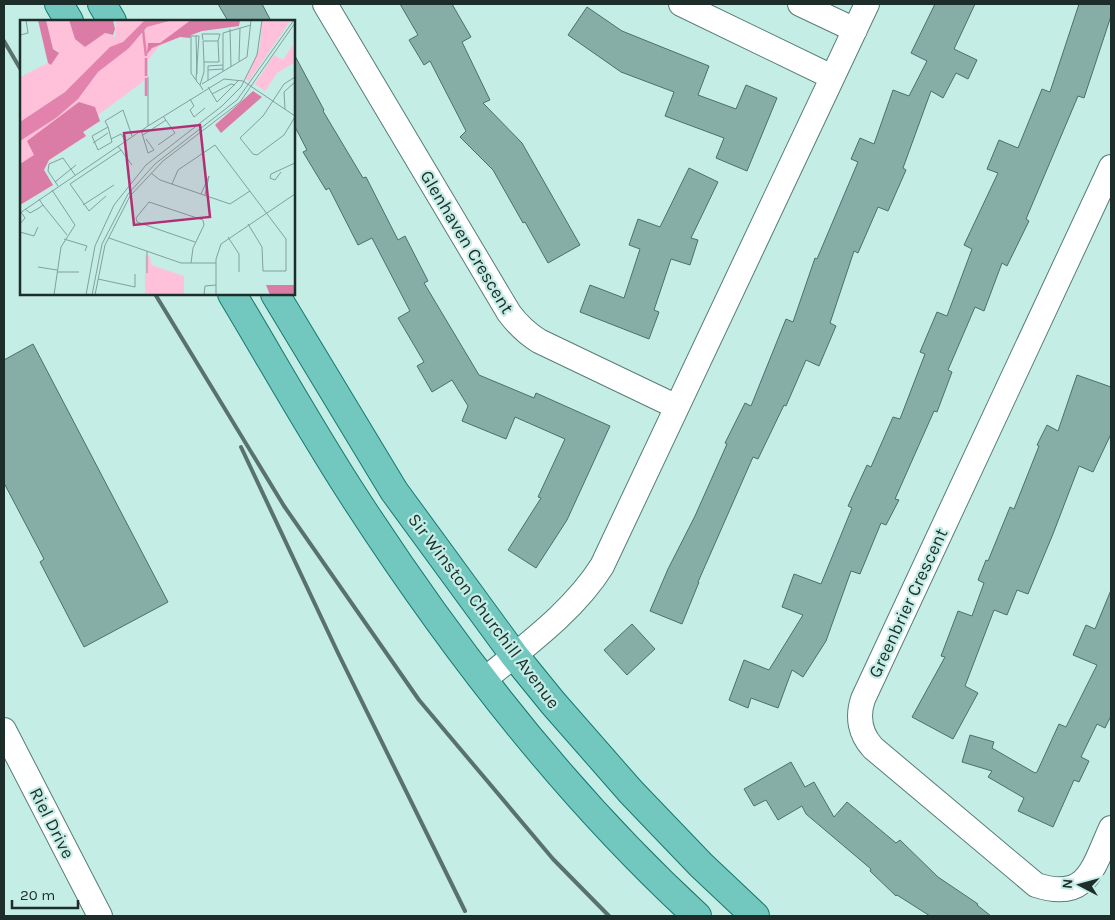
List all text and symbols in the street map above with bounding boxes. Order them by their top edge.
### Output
inset map [20,20,295,295]
street label: Glenhaven Crescent [416,166,519,318]
street label: Sir Winston Churchill Avenue [403,509,565,713]
street label: Greenbrier Crescent [864,525,952,681]
street label: Riel Drive [25,784,79,862]
north arrow [1055,860,1105,910]
scale bar [12,878,79,910]
text: N [1059,878,1077,890]
text: 20 m [20,886,55,904]

